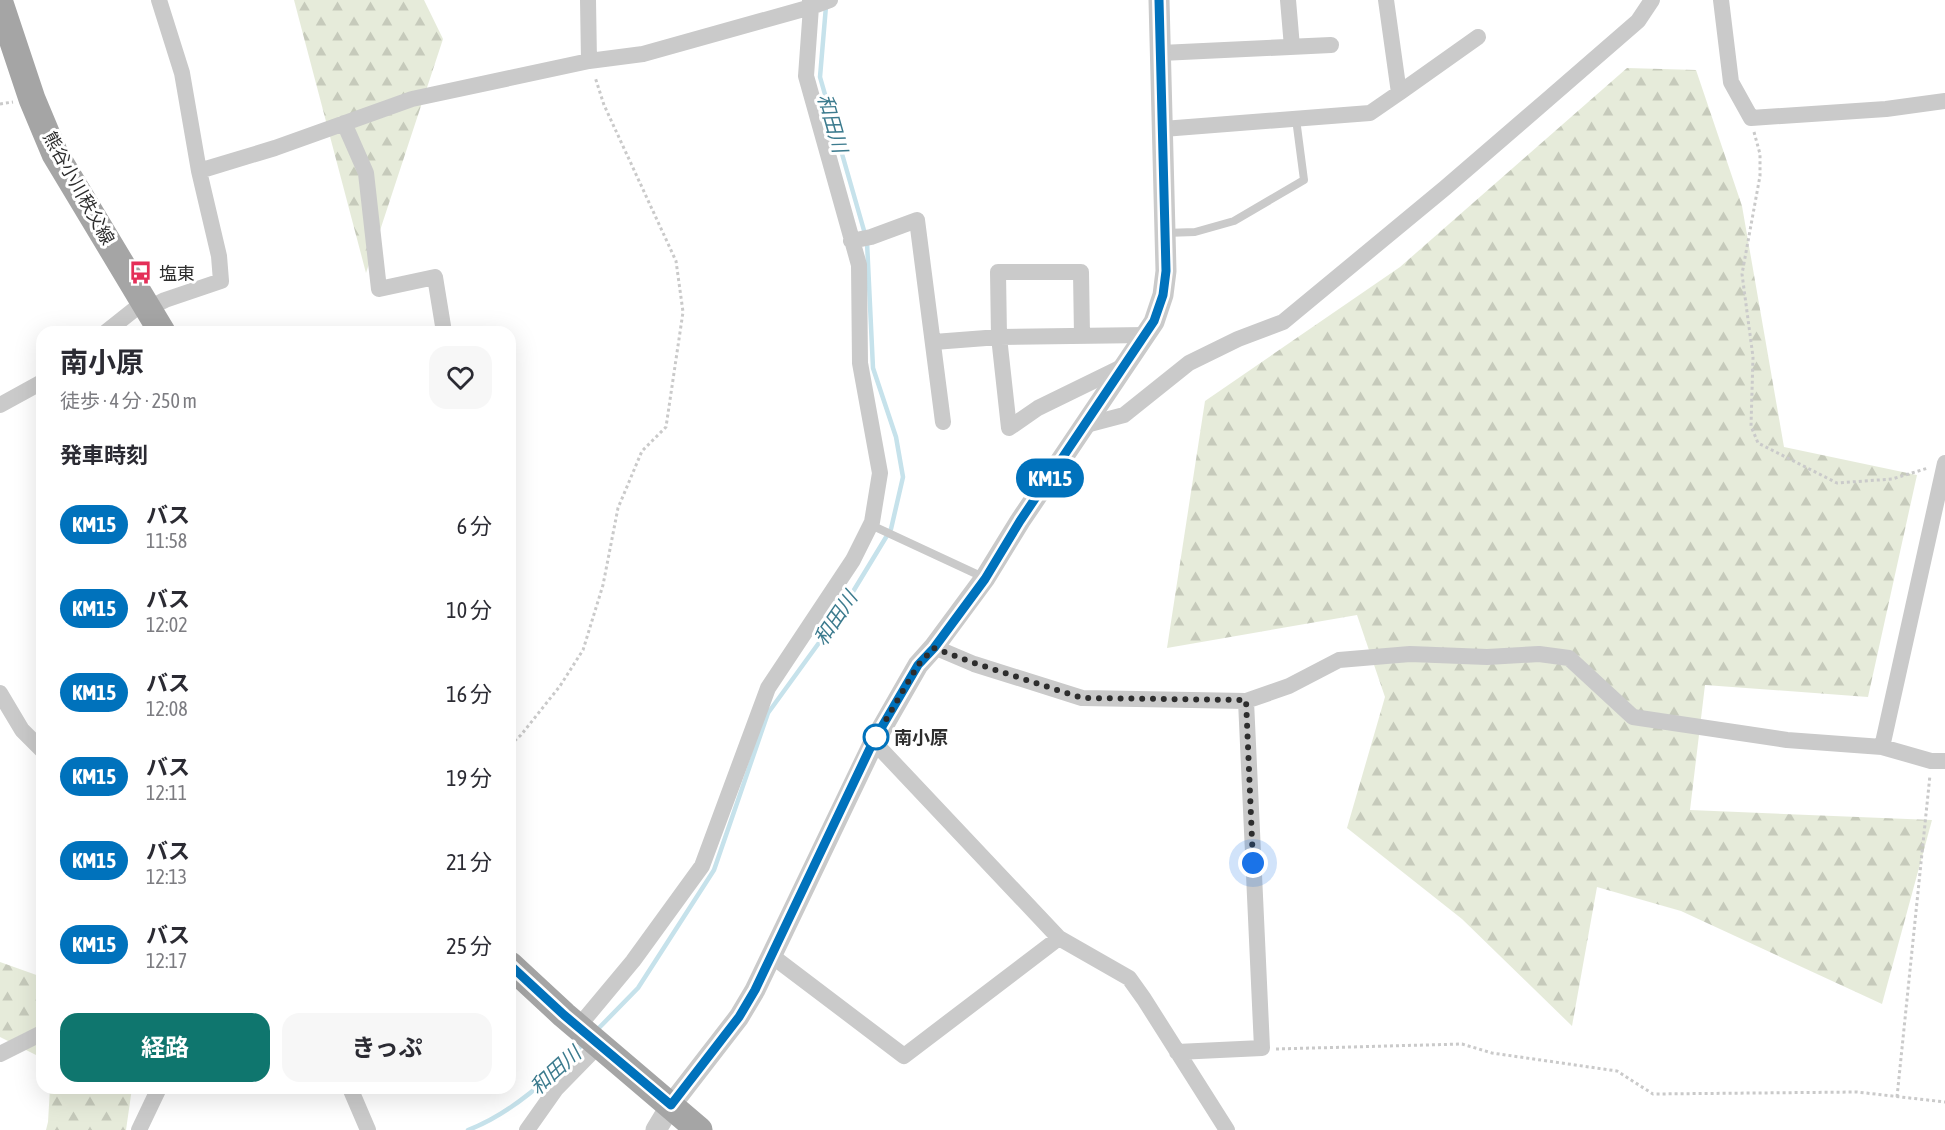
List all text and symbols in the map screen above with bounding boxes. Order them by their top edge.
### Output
water label: 和田川 [814,91,853,157]
street label: 熊谷小川秩父線 [39,128,119,248]
bus stop icon: 塩東 [128,260,154,286]
place label: 塩東 [159,263,195,284]
text: 南小原 [60,346,144,378]
button: heart [429,346,492,409]
text: 徒歩 · 4 分 · 250 m [60,389,197,412]
text: 発車時刻 [60,442,148,468]
line badge: KM15 [1008,458,1092,498]
text: KM15 [1028,466,1072,490]
text: バス [146,502,190,528]
text: KM15 [72,512,116,536]
text: 6 分 [457,513,492,539]
text: 11:58 [146,529,187,552]
water label: 和田川 [809,585,862,649]
text: バス [146,586,190,612]
text: KM15 [72,596,116,620]
text: 10 分 [446,597,492,623]
text: 12:02 [146,613,188,636]
text: バス [146,670,190,696]
text: KM15 [72,680,116,704]
text: 16 分 [446,681,492,707]
text: 12:08 [146,697,188,720]
marker: 南小原 [863,724,889,750]
place label: 南小原 [894,727,948,748]
text: バス [146,754,190,780]
text: KM15 [72,764,116,788]
text: 19 分 [446,765,492,791]
text: 12:11 [146,781,187,804]
text: バス [146,838,190,864]
text: KM15 [72,848,116,872]
your location [1238,848,1268,878]
text: 21 分 [446,849,492,875]
text: 12:13 [146,865,187,888]
text: バス [146,922,190,948]
text: KM15 [72,932,116,956]
text: 25 分 [446,933,492,959]
text: 12:17 [146,949,187,972]
button: 経路 [60,1013,270,1082]
button: きっぷ [282,1013,492,1082]
water label: 和田川 [525,1040,586,1099]

